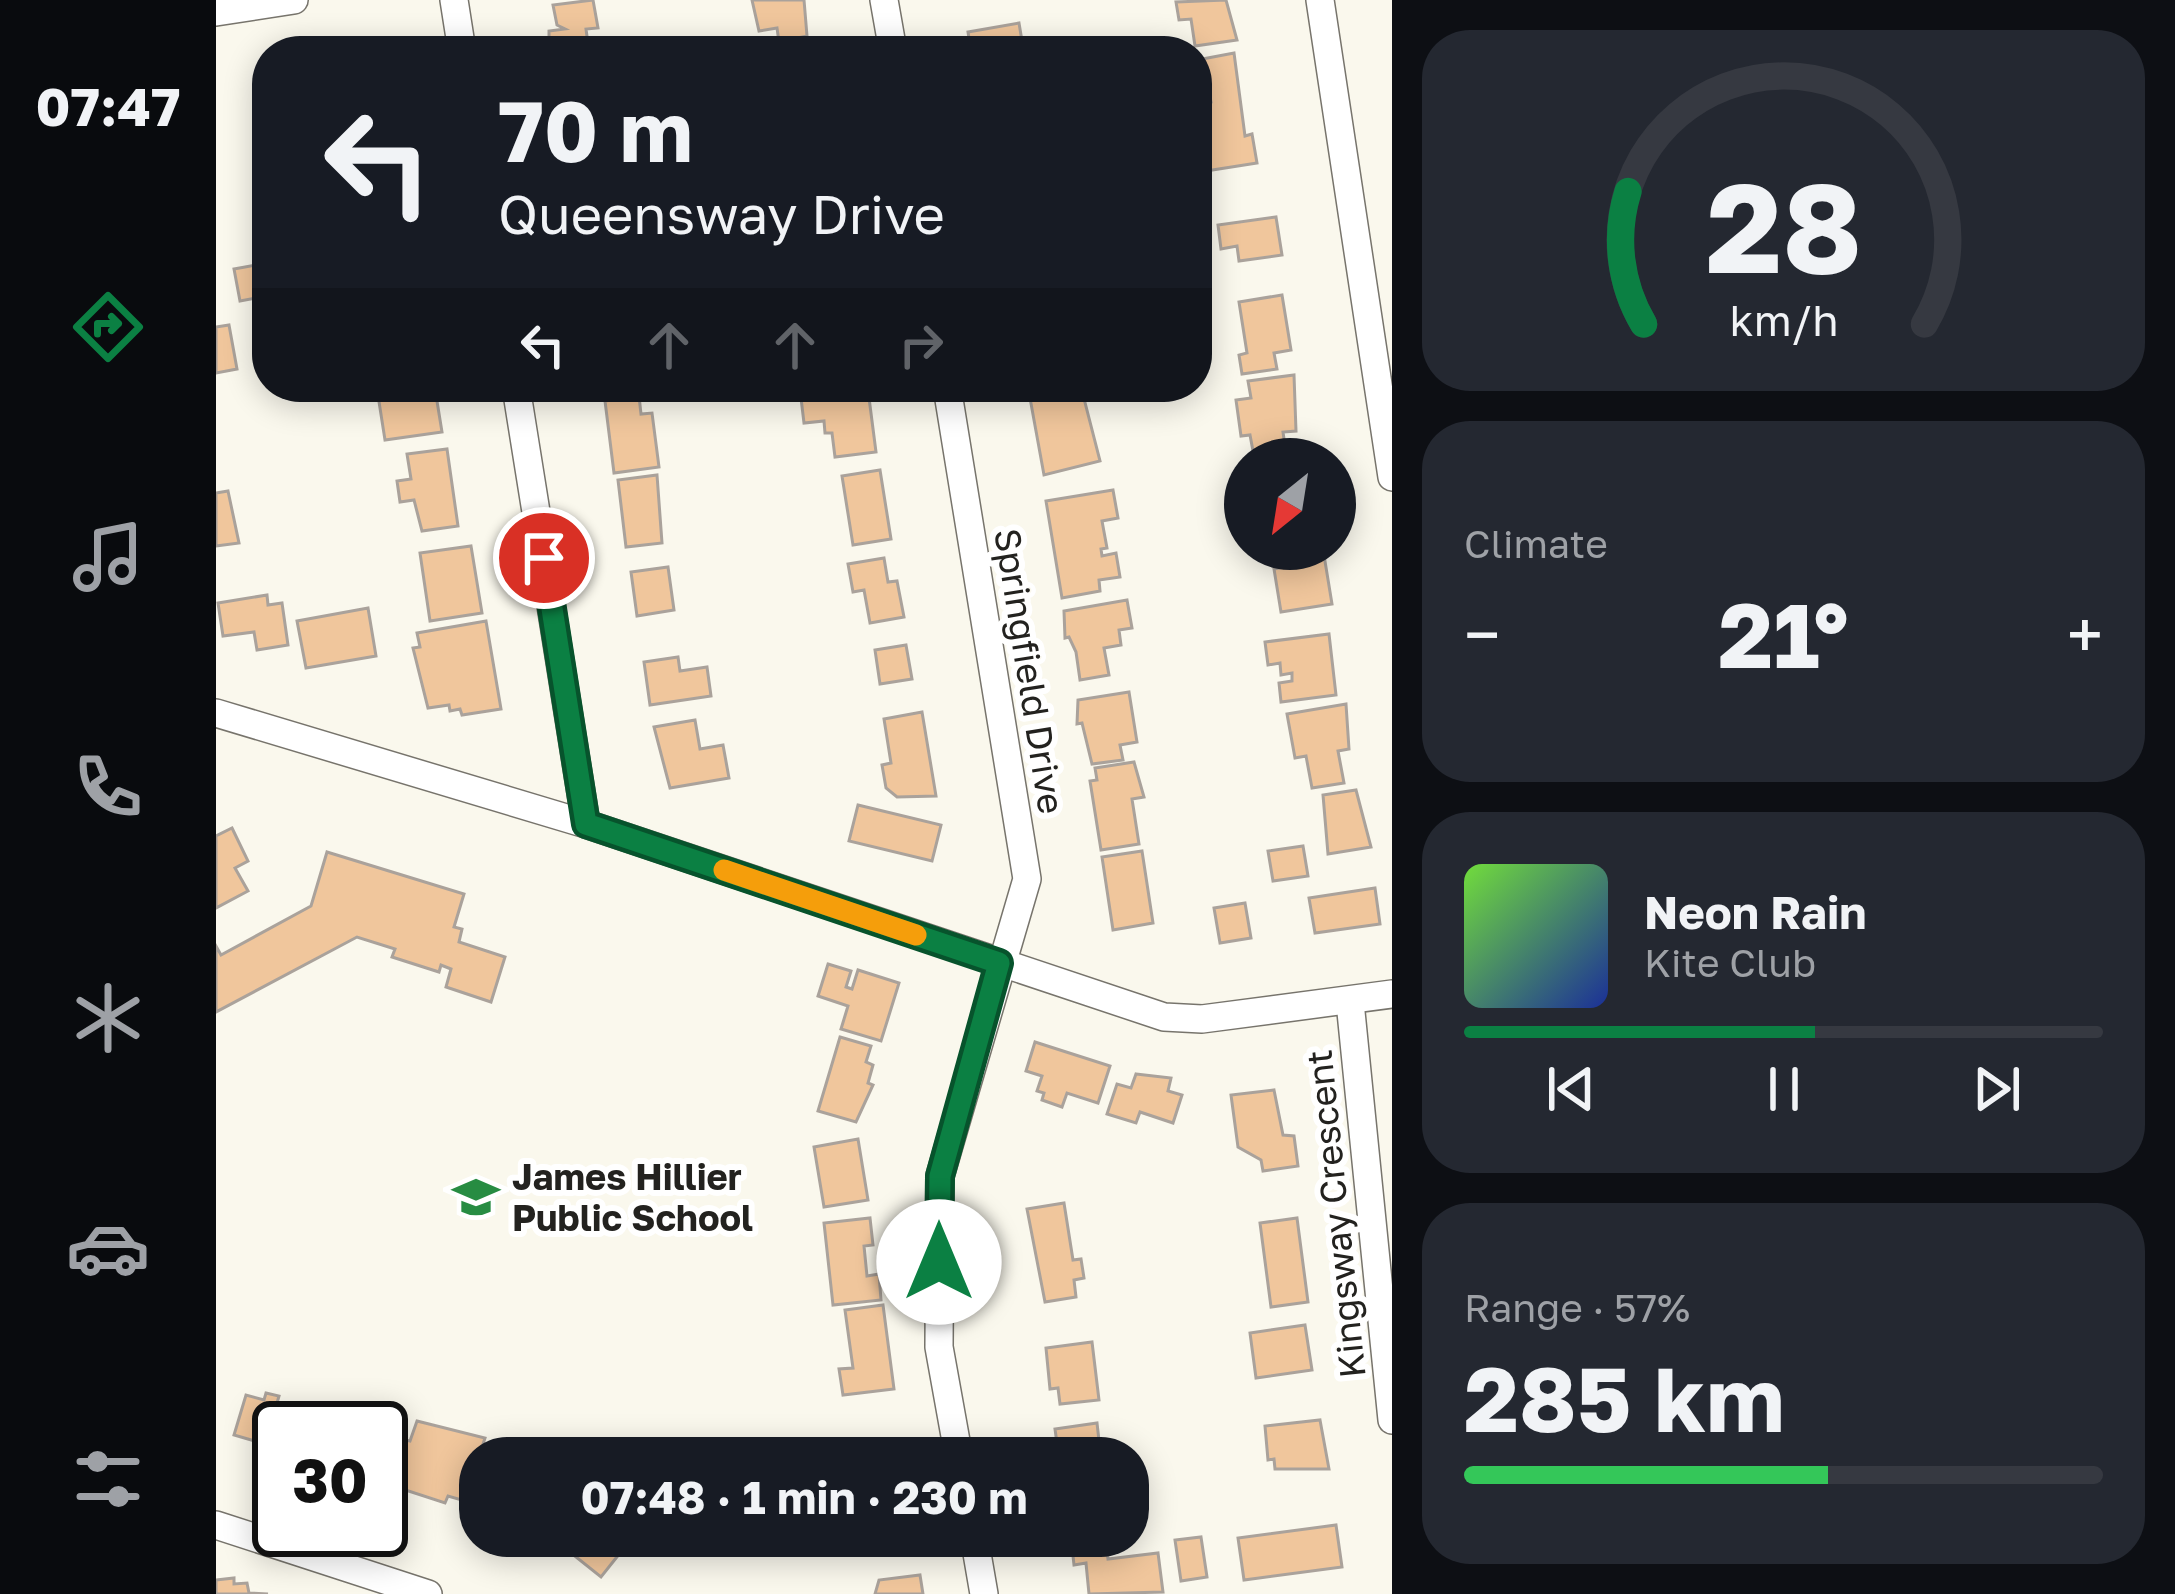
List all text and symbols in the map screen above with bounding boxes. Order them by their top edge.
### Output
text: 07:47 [36,73,181,138]
text: 70 m [498,80,693,180]
icon: left [300,84,456,240]
text: 28 [1705,151,1861,300]
text: Queensway Drive [498,181,945,246]
icon: directions [66,285,150,369]
text: km/h [1729,293,1838,344]
icon: left [510,312,576,378]
icon: ahead [636,312,702,378]
icon: ahead [762,312,828,378]
icon: right [888,312,954,378]
north arrow [1224,438,1356,570]
map controls [1224,438,1356,570]
pin [493,507,595,609]
icon: music [66,515,150,599]
text: Climate [1464,520,1608,567]
icon: arrive [511,525,577,591]
street label: Springfield Drive [986,525,1074,817]
text: 21° [1718,580,1849,688]
text: − [1464,594,1500,674]
text: + [2067,594,2103,674]
icon: phone [66,745,150,829]
text: Neon Rain [1644,885,1867,939]
text: Kite Club [1644,939,1816,986]
icon: climate [66,976,150,1060]
street label: Kingsway Crescent [1296,1048,1374,1380]
icon: previous [1538,1056,1604,1122]
icon: pause [1751,1056,1817,1122]
icon: next [1964,1056,2030,1122]
place label: James Hillier Public School [512,1155,753,1239]
school or university icon: James Hillier Public School [451,1172,501,1222]
position arrow [876,1199,1002,1325]
icon: car [66,1206,150,1290]
text: Range · 57% [1464,1284,1690,1331]
text: 285 km [1464,1344,1785,1452]
speed limit sign: 30 [252,1401,408,1557]
icon: filters [66,1437,150,1521]
text: 07:48 · 1 min · 230 m [580,1470,1028,1524]

